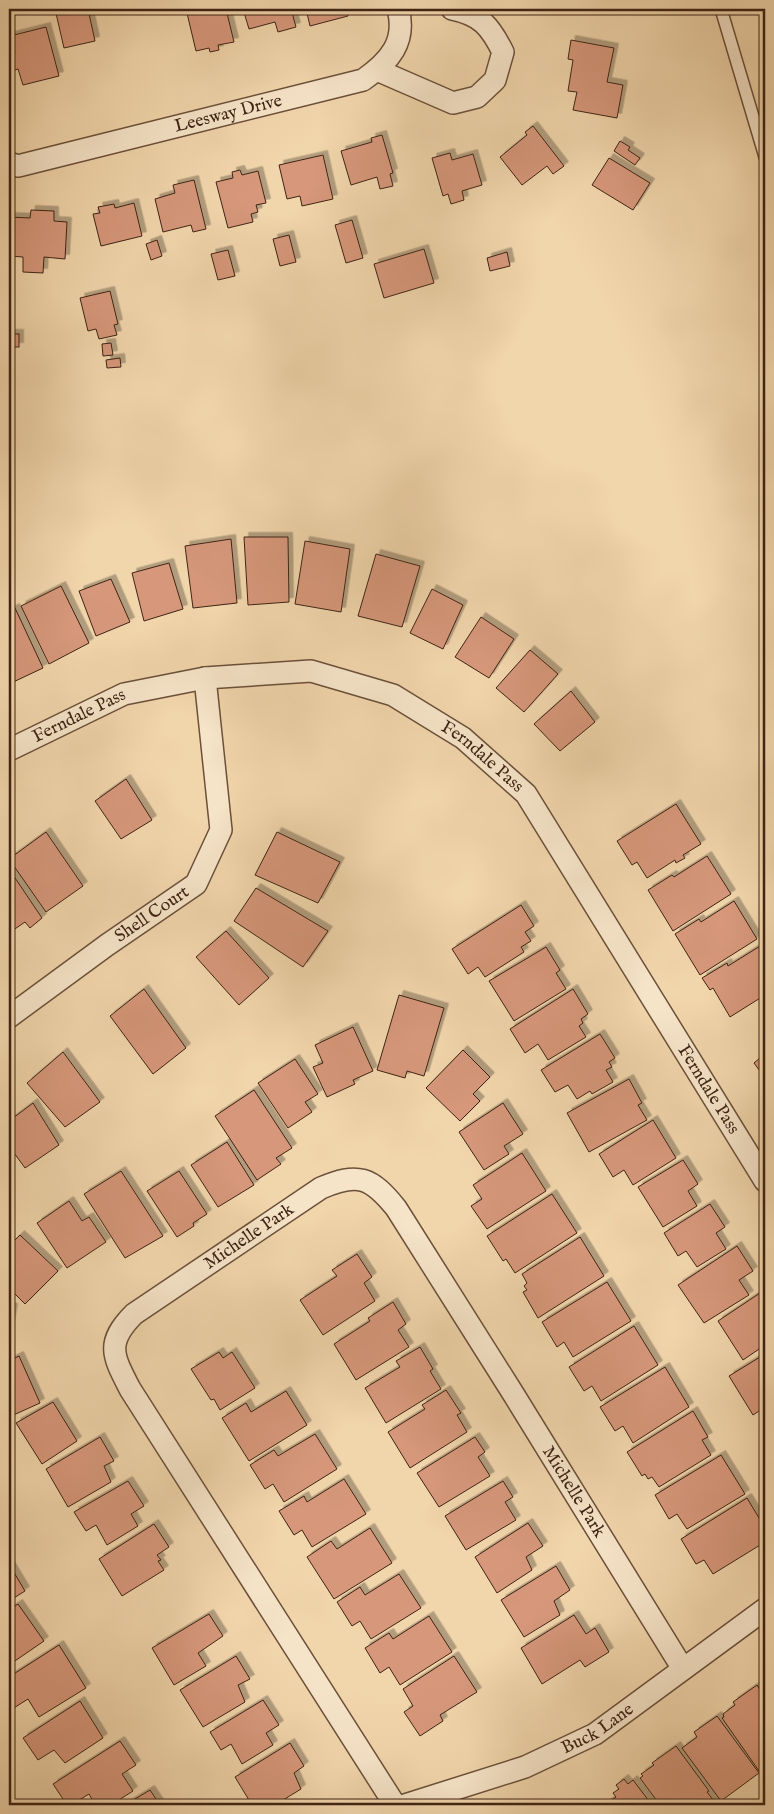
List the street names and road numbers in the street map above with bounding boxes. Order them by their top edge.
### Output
street label: Leesway Drive [172,89,284,138]
street label: Ferndale Pass [29,683,130,748]
street label: Ferndale Pass [437,716,528,798]
street label: Shell Court [110,881,194,948]
street label: Ferndale Pass [672,1041,745,1139]
street label: Michelle Park [200,1198,299,1275]
street label: Michelle Park [537,1442,611,1542]
street label: Buck Lane [558,1698,638,1760]

